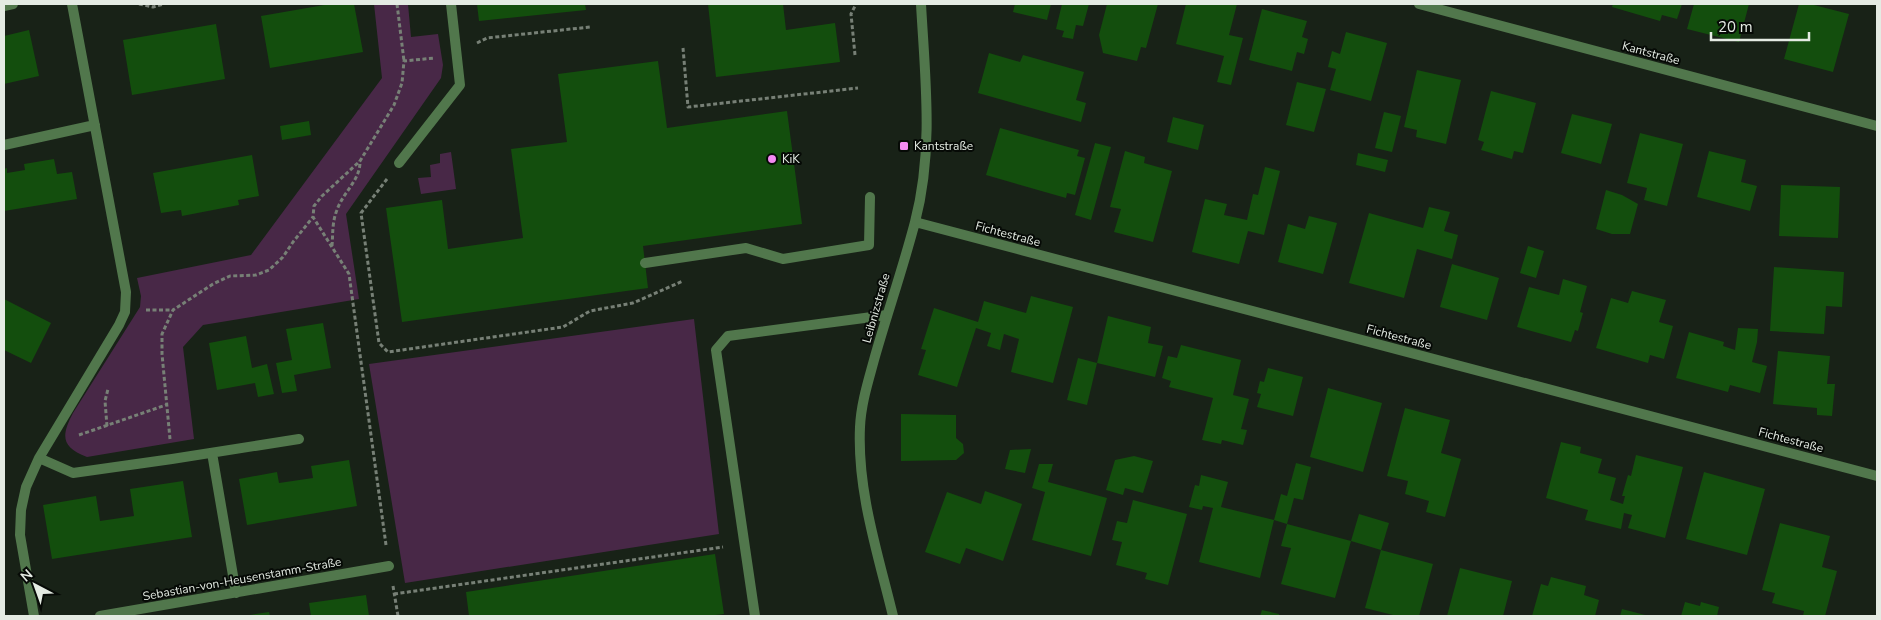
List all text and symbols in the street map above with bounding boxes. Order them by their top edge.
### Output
scale bar [1711,10,1808,42]
text: 20 m [1718,17,1753,37]
street label: Kantstraße [1620,38,1682,68]
place label: Kantstraße [914,138,973,154]
marker: Kantstraße [898,140,910,152]
place label: KiK [782,151,800,167]
marker: KiK [766,153,778,165]
street label: Fichtestraße [974,218,1042,250]
street label: Leibnizstraße [858,271,894,345]
street label: Fichtestraße [1365,321,1433,353]
street label: Fichtestraße [1757,424,1825,456]
street label: Sebastian-von-Heusenstamm-Straße [141,554,343,604]
north arrow [10,560,60,610]
text: N [17,565,37,586]

